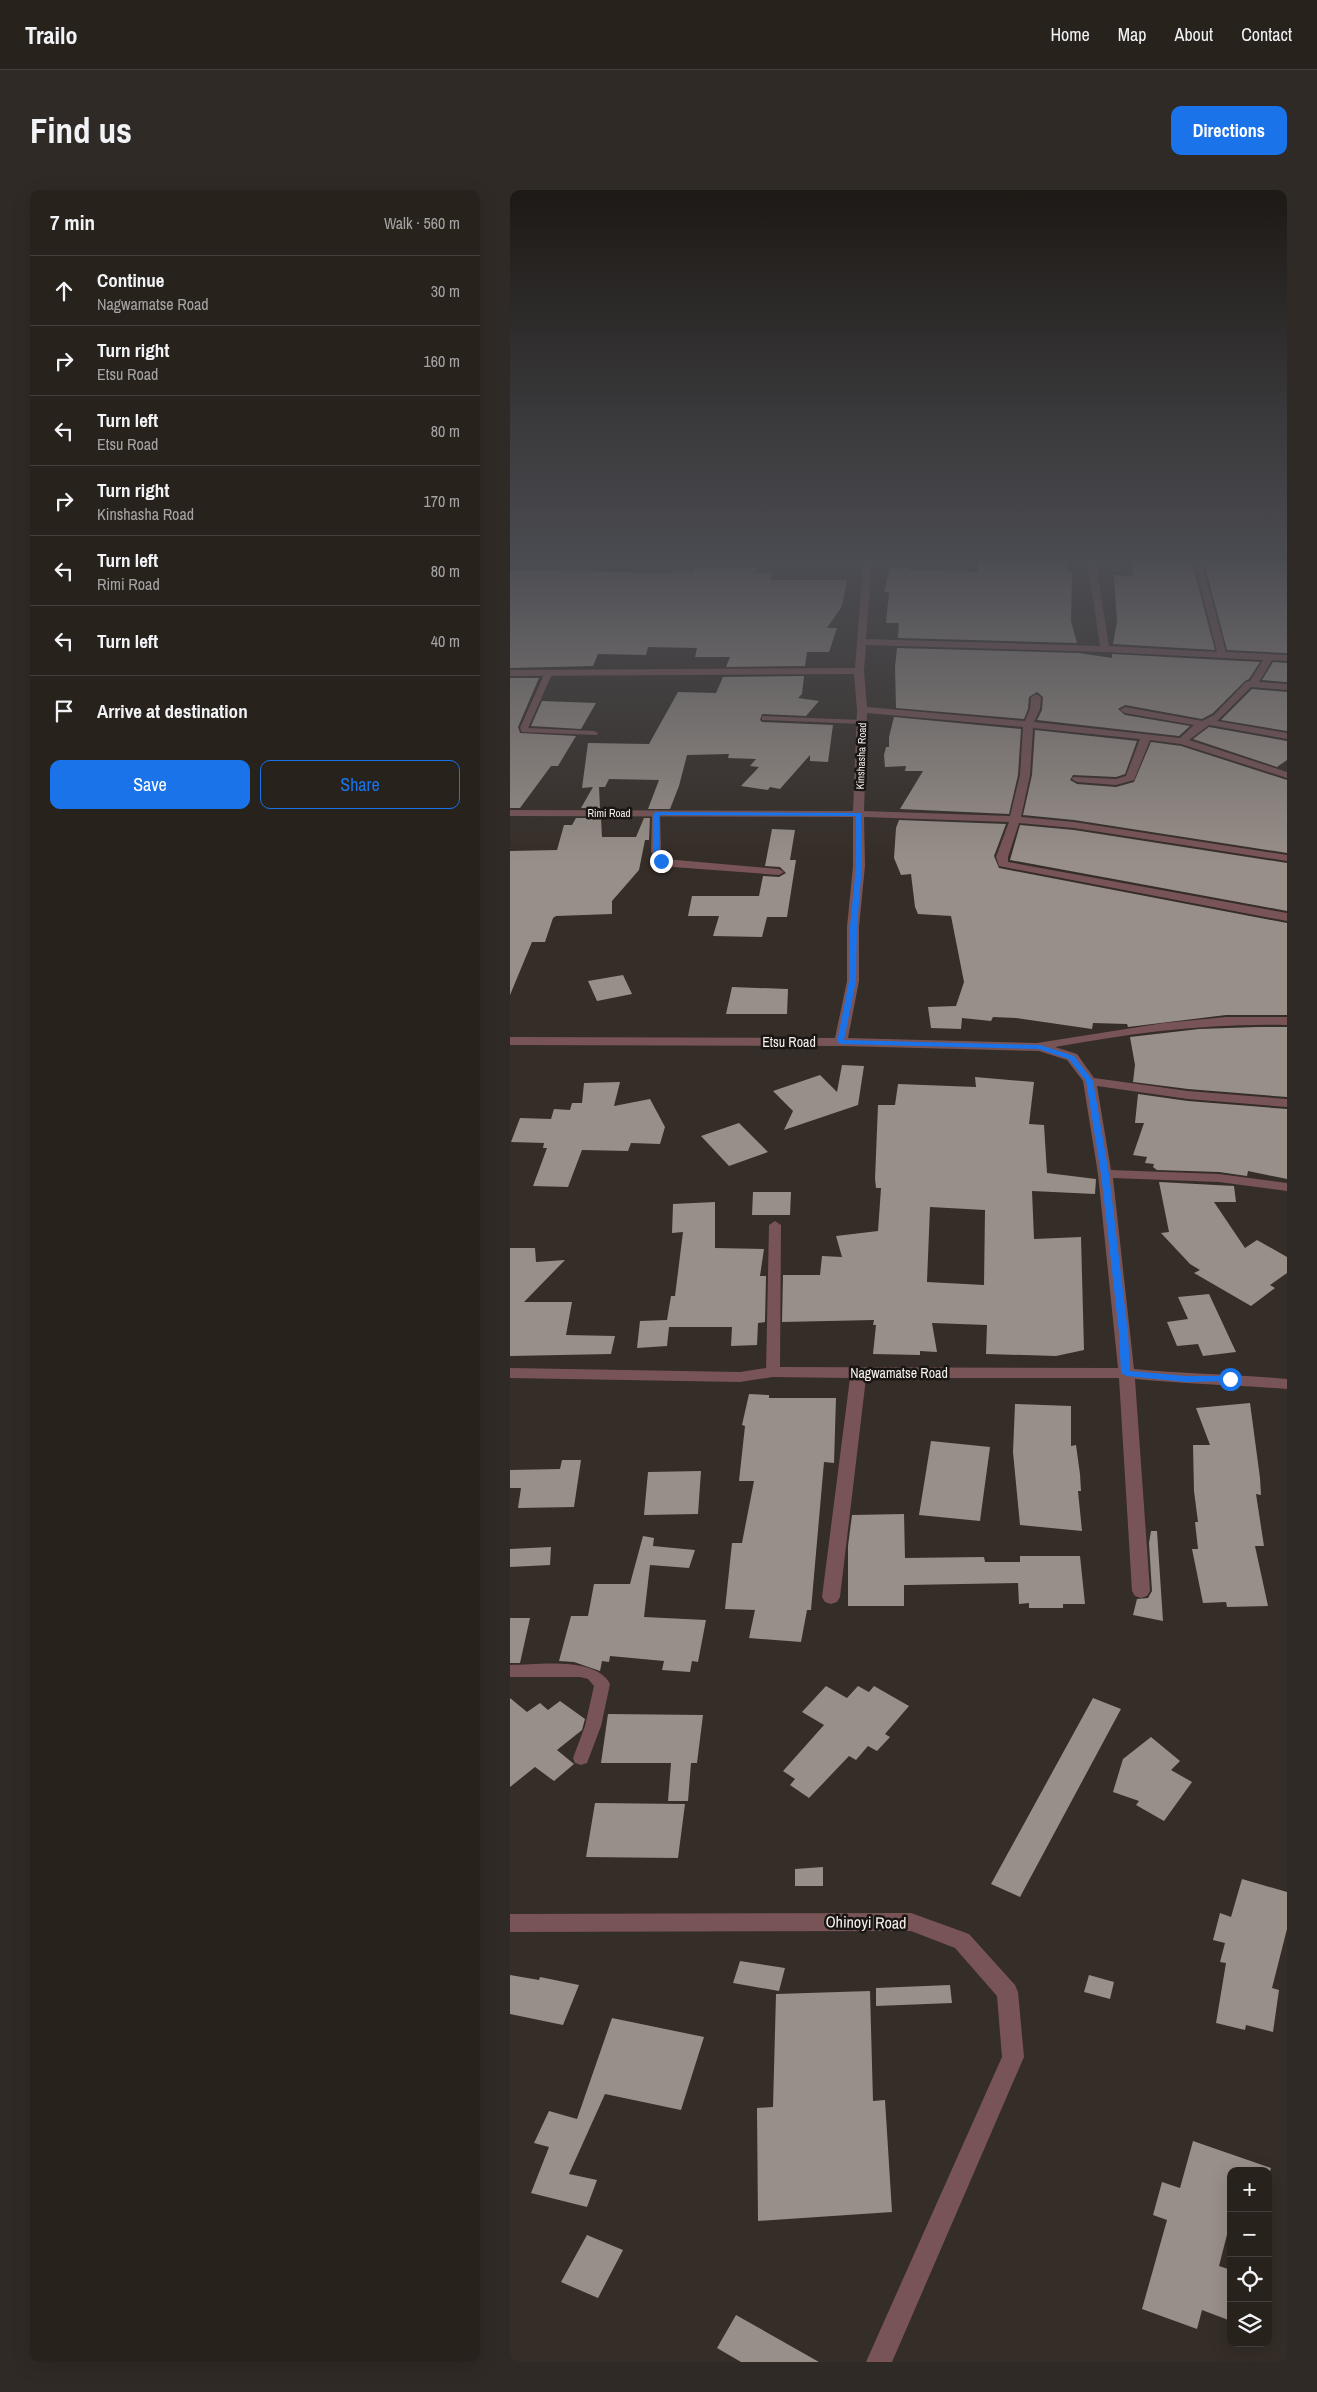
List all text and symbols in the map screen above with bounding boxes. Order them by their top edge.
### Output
text: Trailo [25,19,78,51]
text: Home [1050,22,1090,47]
text: Map [1118,22,1147,47]
text: About [1175,22,1213,47]
text: Contact [1241,22,1292,47]
button: Directions [1171,106,1287,155]
text: Find us [30,107,132,154]
text: 7 min [50,208,95,237]
text: Walk · 560 m [384,212,460,234]
text: Continue [97,267,165,293]
icon: ahead [50,277,78,305]
text: 30 m [431,280,460,302]
text: Nagwamatse Road [97,293,209,315]
text: Turn right [97,337,169,363]
icon: right [50,347,78,375]
text: 160 m [424,350,460,372]
text: Etsu Road [97,363,158,385]
text: Turn left [97,407,158,433]
icon: left [50,417,78,445]
text: 80 m [431,420,460,442]
text: Etsu Road [97,433,158,455]
text: Turn right [97,477,169,503]
icon: right [50,487,78,515]
text: 170 m [424,490,460,512]
text: Kinshasha Road [97,503,194,525]
text: Turn left [97,547,158,573]
icon: left [50,557,78,585]
text: 80 m [431,560,460,582]
text: Rimi Road [97,573,160,595]
icon: left [50,627,78,655]
text: Turn left [97,628,158,654]
text: 40 m [431,630,460,652]
icon: arrive [50,697,78,725]
text: Arrive at destination [97,698,248,724]
street label: Kinshasha Road [853,722,869,790]
button: Save [50,760,250,809]
button: Share [260,760,460,809]
street label: Rimi Road [587,806,631,820]
route end [650,850,673,873]
street label: Etsu Road [762,1033,816,1051]
street label: Nagwamatse Road [850,1364,948,1382]
route start [1219,1368,1242,1391]
street label: Ohinoyi Road [825,1910,907,1934]
map controls [1227,2167,1272,2347]
button: + [1227,2167,1272,2212]
button: − [1227,2212,1272,2257]
button: locate [1227,2257,1272,2302]
button: layers [1227,2302,1272,2347]

